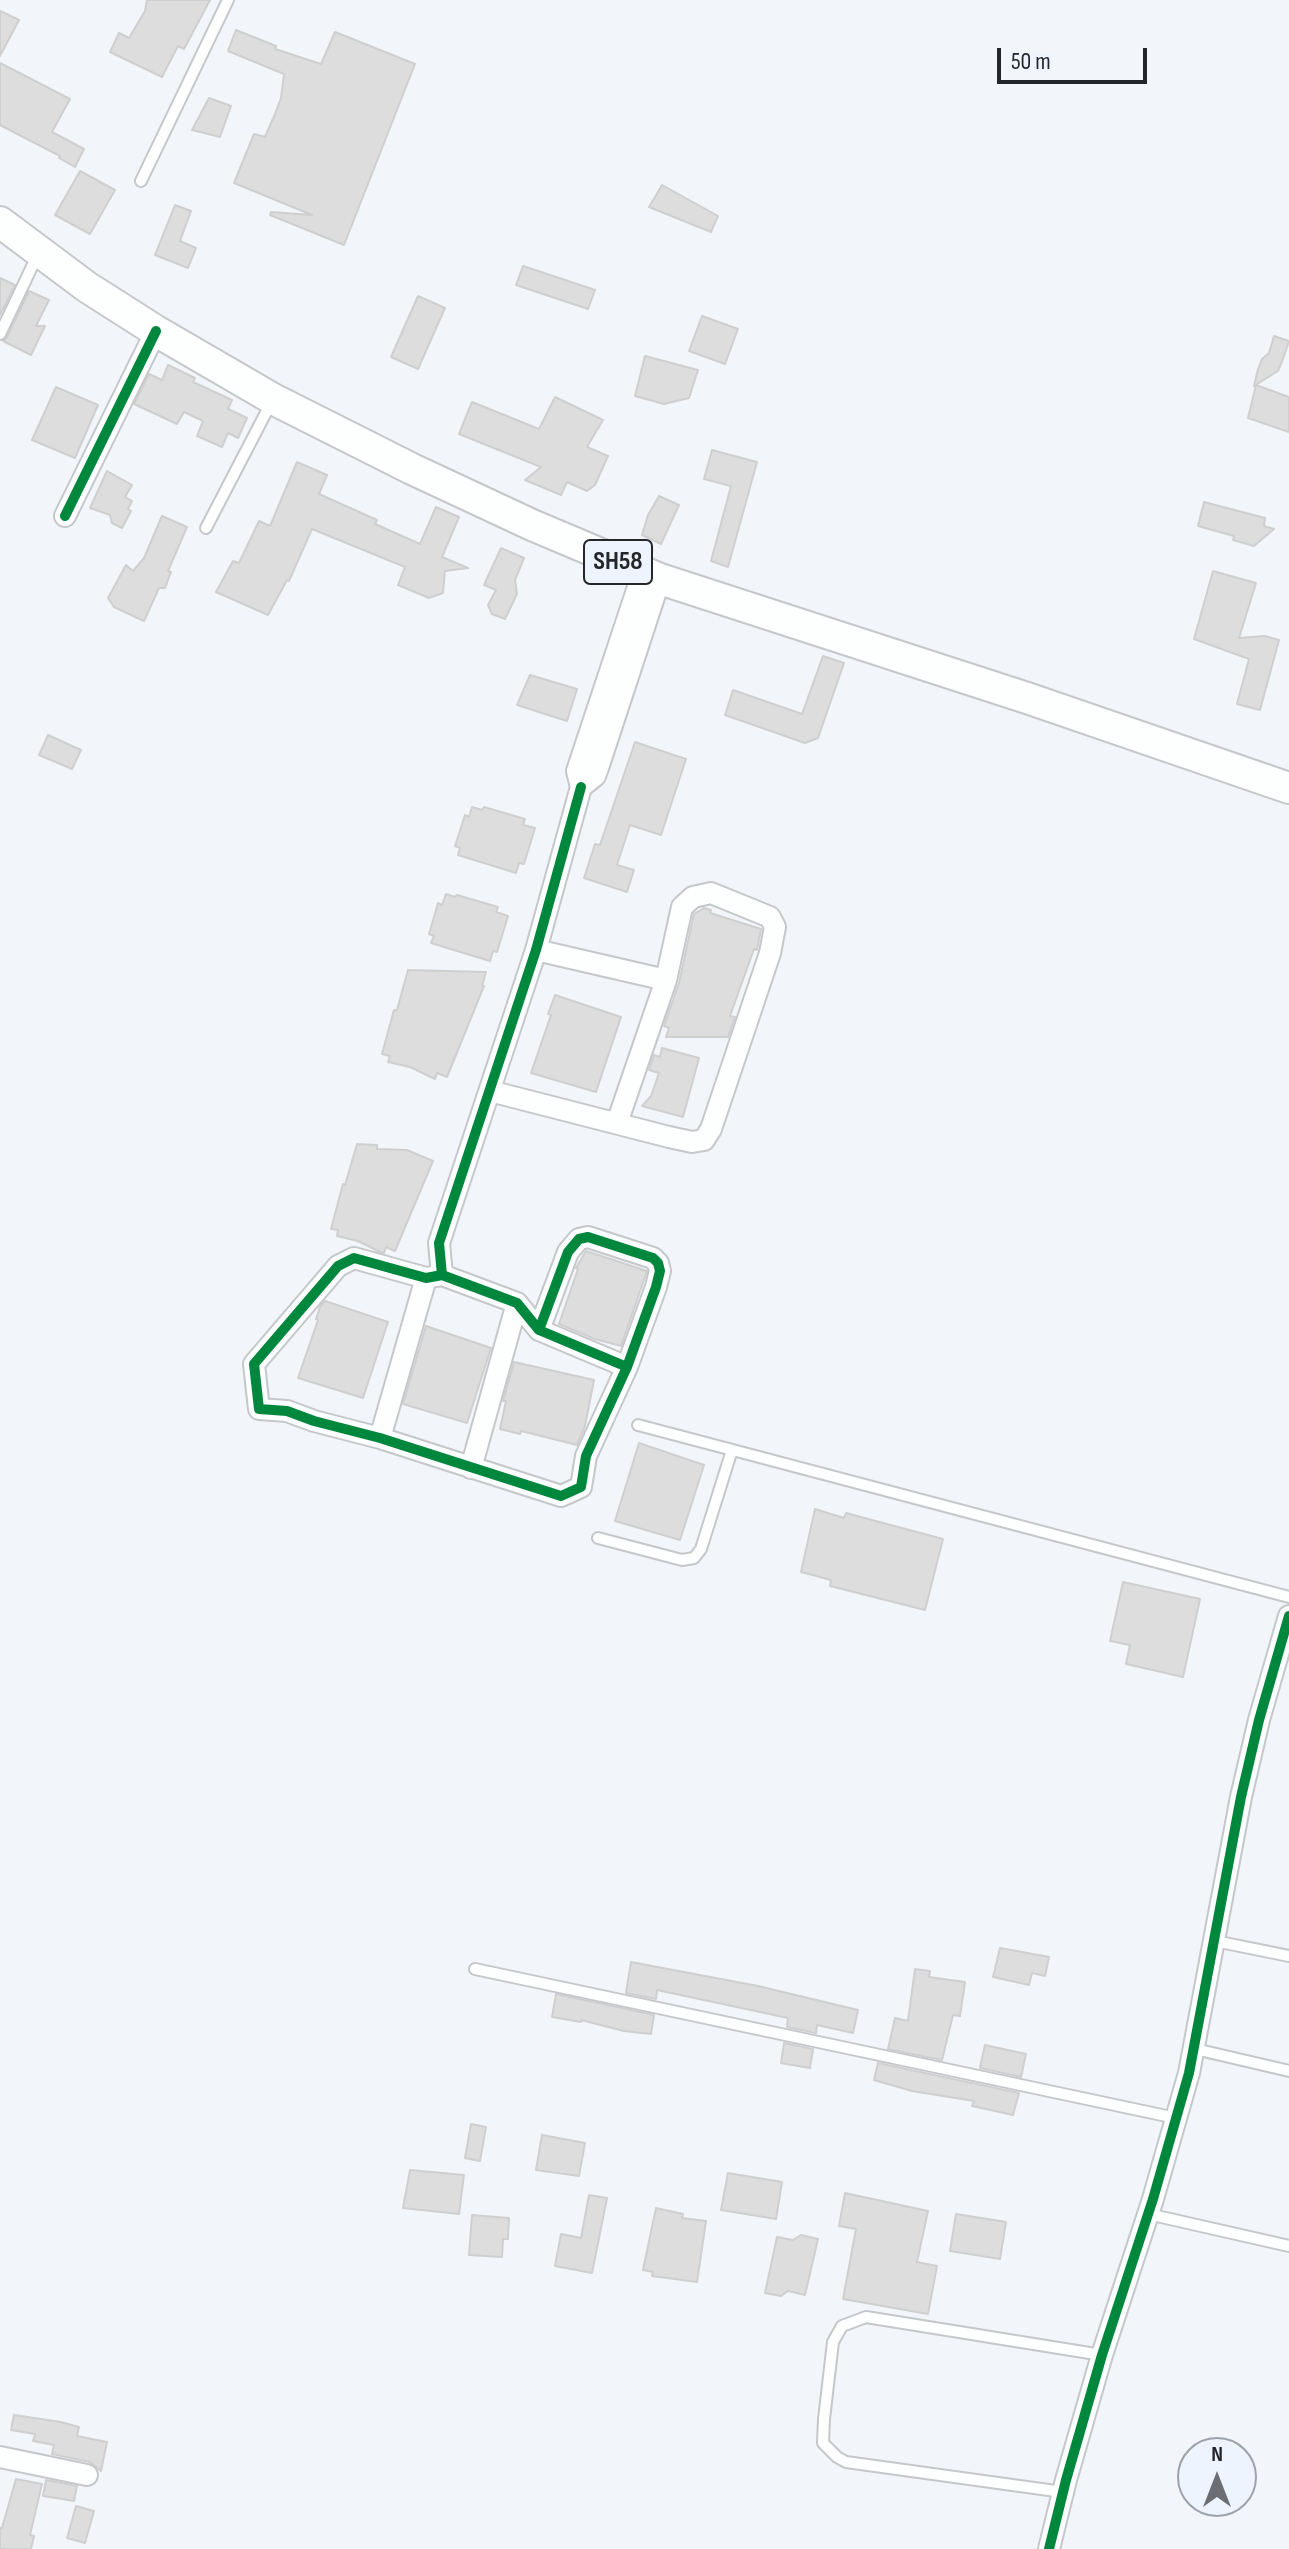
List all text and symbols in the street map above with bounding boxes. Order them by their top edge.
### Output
scale bar [1001,32,1151,82]
text: 50 m [1011,47,1051,76]
road number: SH58 [584,540,652,584]
north arrow [1177,2437,1257,2517]
text: N [1211,2441,1223,2468]

